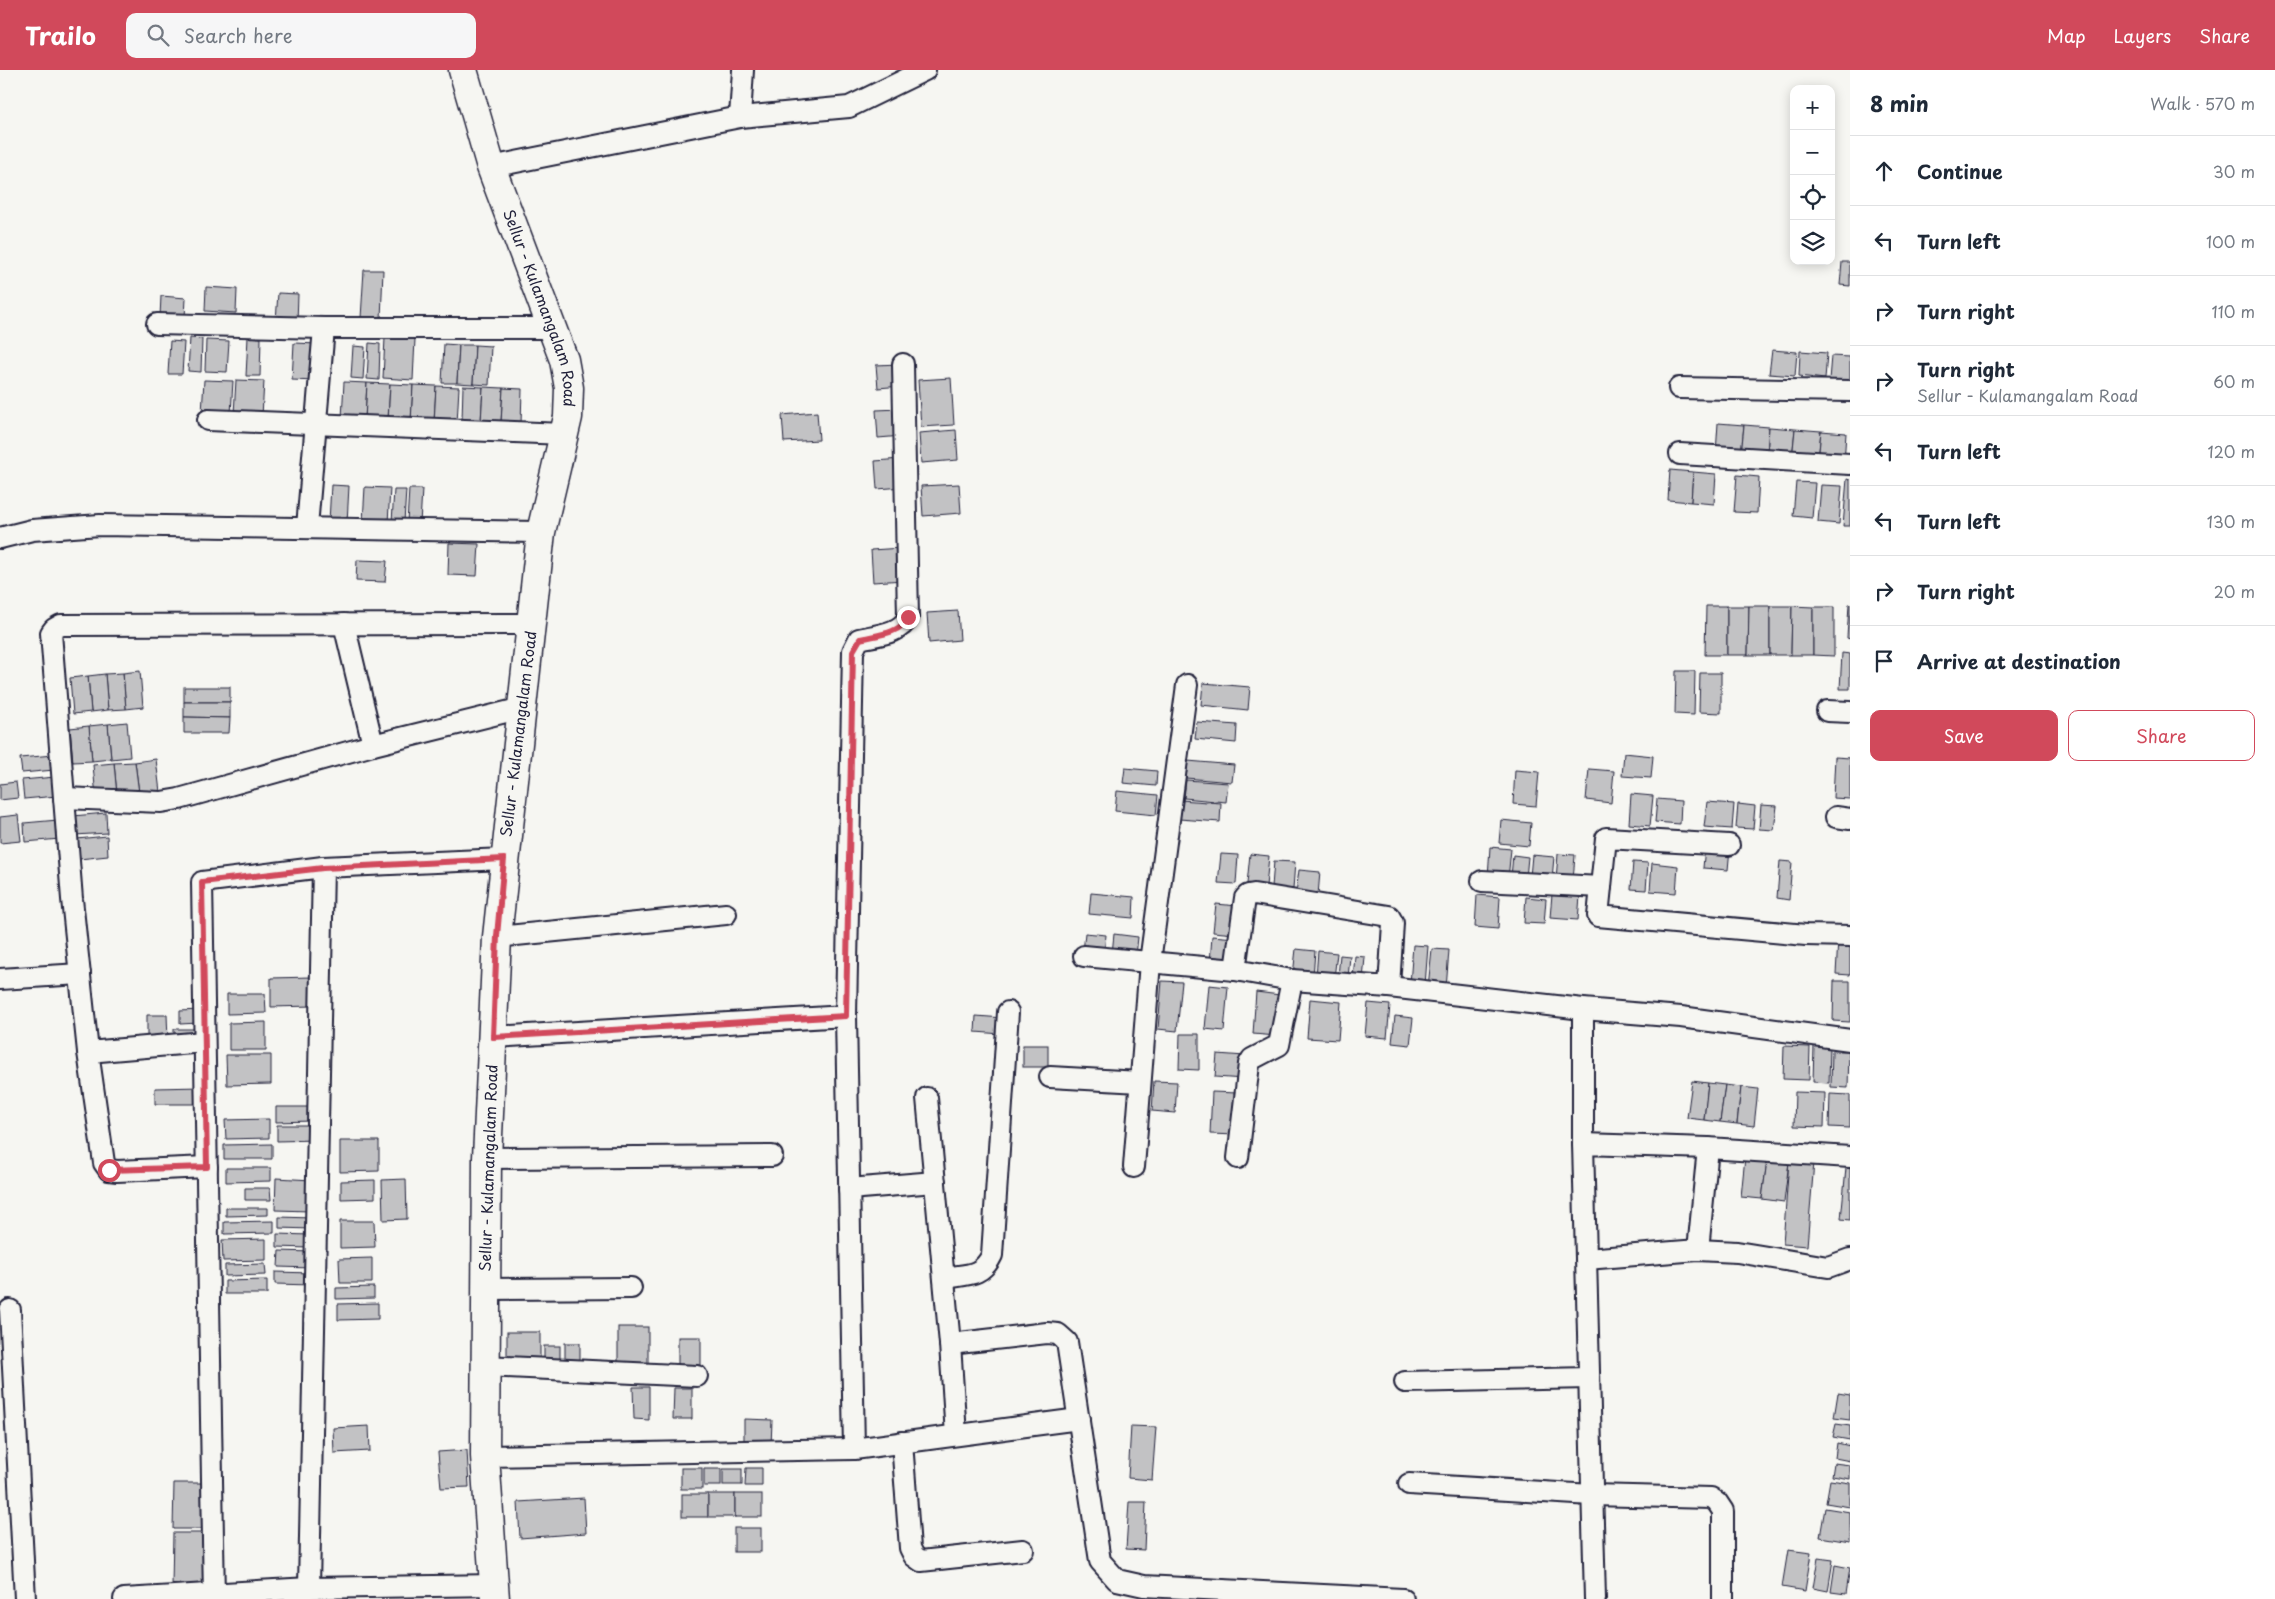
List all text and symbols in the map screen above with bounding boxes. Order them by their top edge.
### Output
search box [126,13,476,58]
text: Trailo [25,17,96,53]
icon: search [144,21,172,49]
text: Search here [184,21,292,49]
text: Map [2047,22,2086,49]
text: Layers [2114,22,2171,49]
text: Share [2199,22,2250,49]
map controls [1790,85,1835,265]
button: + [1790,85,1835,130]
text: 8 min [1870,87,1929,119]
text: Walk · 570 m [2150,91,2255,115]
button: − [1790,130,1835,175]
icon: ahead [1870,157,1898,185]
text: Continue [1917,157,2003,185]
text: 30 m [2213,159,2255,183]
button: locate [1790,175,1835,220]
street label: Sellur - Kulamangalam Road [498,206,582,408]
button: layers [1790,220,1835,265]
icon: left [1870,227,1898,255]
text: Turn left [1917,227,2001,255]
text: 100 m [2206,229,2255,253]
icon: right [1870,297,1898,325]
text: Turn right [1917,297,2015,325]
text: 110 m [2212,299,2255,323]
text: Turn right [1917,355,2015,383]
icon: right [1870,367,1898,395]
text: 60 m [2213,369,2255,393]
text: Sellur - Kulamangalam Road [1917,383,2138,407]
icon: left [1870,437,1898,465]
text: Turn left [1917,437,2001,465]
text: 120 m [2208,439,2255,463]
icon: left [1870,507,1898,535]
text: Turn left [1917,507,2001,535]
text: 130 m [2207,509,2255,533]
icon: right [1870,577,1898,605]
text: Turn right [1917,577,2015,605]
text: 20 m [2214,579,2255,603]
route end [897,606,920,629]
street label: Sellur - Kulamangalam Road [493,629,542,838]
icon: arrive [1870,647,1898,675]
text: Arrive at destination [1917,647,2121,675]
button: Save [1870,710,2058,761]
button: Share [2068,710,2255,761]
street label: Sellur - Kulamangalam Road [472,1064,503,1272]
route start [98,1159,121,1182]

